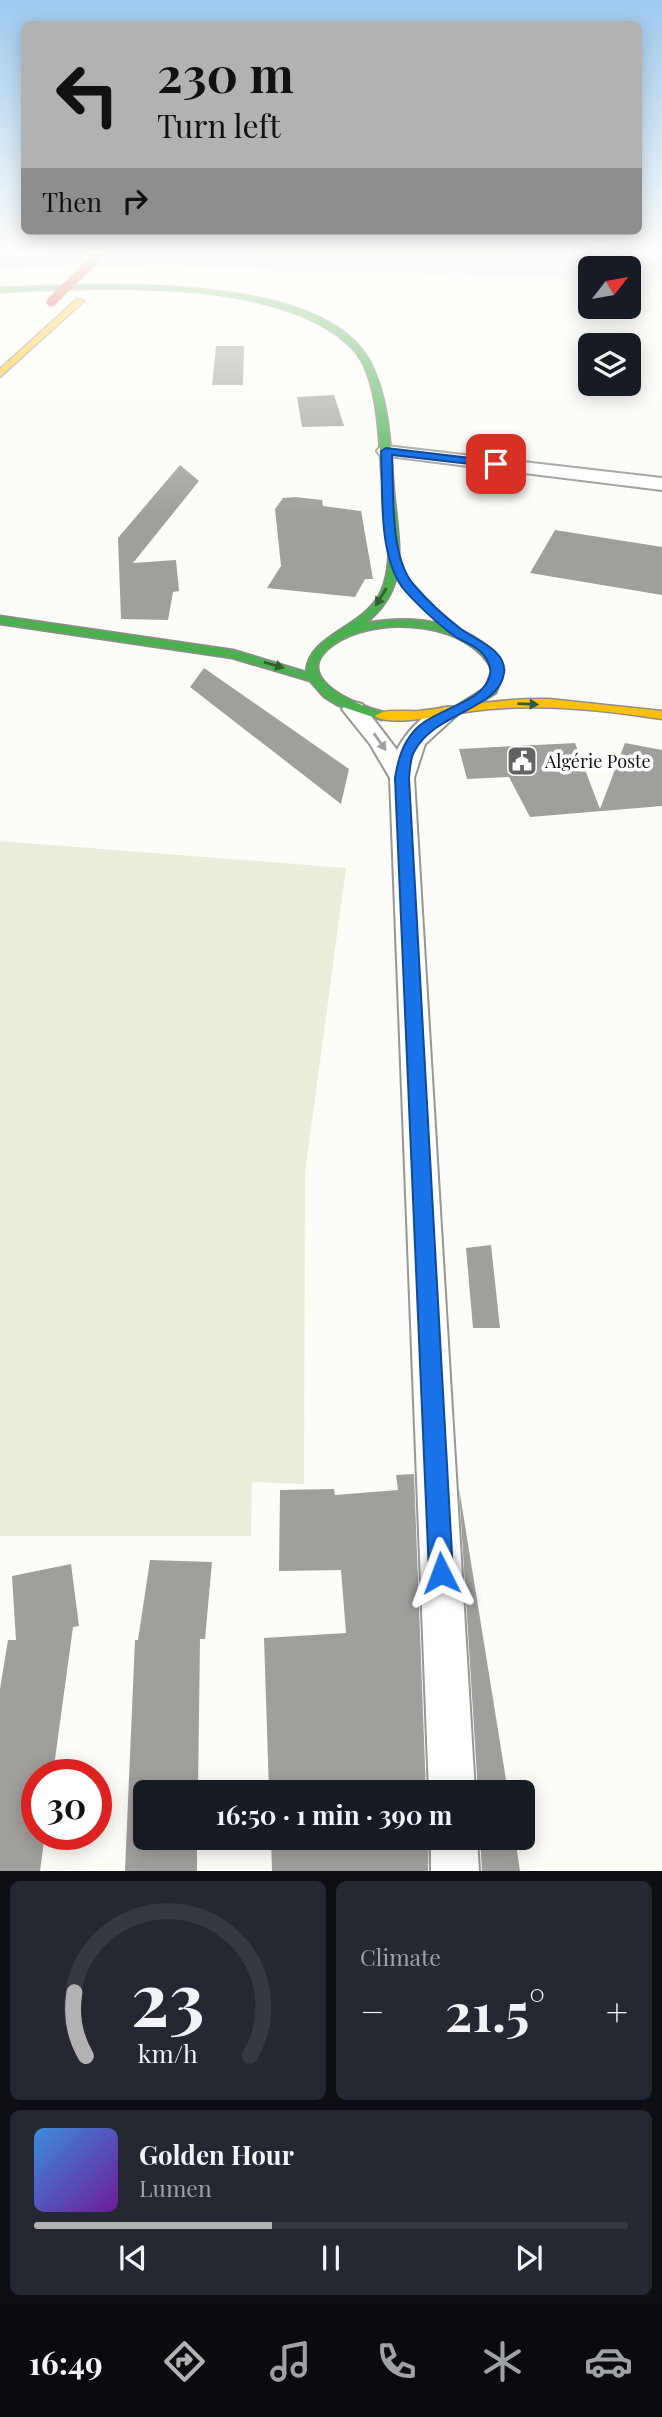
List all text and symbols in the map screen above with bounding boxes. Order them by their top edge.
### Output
text: 230 m [157,40,294,105]
icon: left [42,49,133,140]
text: Turn left [157,103,281,146]
icon: right [116,182,154,220]
text: Then [42,184,102,219]
north arrow [578,256,640,318]
map controls [578,256,641,396]
button: layers [578,333,641,396]
pin [466,434,526,494]
icon: arrive [477,445,515,483]
one-way arrow [375,587,388,607]
one-way arrow [264,660,285,670]
one-way arrow [518,698,540,709]
one-way arrow [373,733,387,751]
public building icon: Algérie Poste [505,744,539,778]
place label: Algérie Poste [544,749,651,773]
position arrow [404,1536,478,1610]
speed limit sign: 30 [21,1759,112,1850]
text: 16:50 · 1 min · 390 m [216,1797,452,1832]
text: Climate [360,1941,441,1972]
text: 23 [131,1948,205,2045]
text: 21.5° [445,1976,545,2045]
text: − [360,1985,385,2036]
text: + [606,1985,628,2036]
text: km/h [138,2036,198,2069]
text: Golden Hour [139,2137,294,2172]
text: Lumen [139,2172,212,2203]
icon: previous [114,2239,152,2277]
icon: pause [312,2239,350,2277]
icon: next [510,2239,548,2277]
icon: directions [160,2337,209,2386]
icon: music [266,2337,315,2386]
icon: phone [372,2337,421,2386]
icon: climate [478,2337,527,2386]
icon: car [584,2337,633,2386]
text: 16:49 [29,2340,103,2383]

